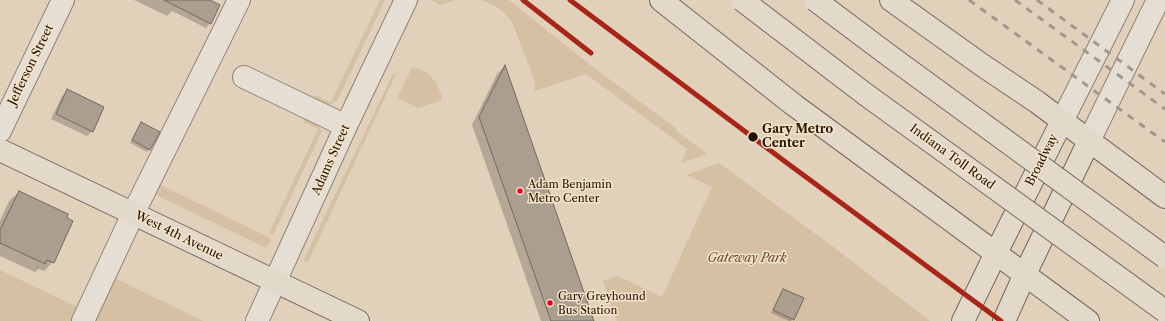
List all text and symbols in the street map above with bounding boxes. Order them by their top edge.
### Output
street label: Jefferson Street [5,22,57,108]
street label: Indiana Toll Road [907,121,997,193]
street label: Adams Street [309,122,353,198]
place label: Gary Metro Center [762,123,833,151]
marker: Gary Metro Center [746,130,760,144]
street label: Broadway [1023,132,1061,188]
place label: Adam Benjamin Metro Center [528,178,612,204]
marker: Adam Benjamin Metro Center [515,186,525,196]
street label: West 4th Avenue [133,208,225,264]
park label: Gateway Park [707,252,787,266]
place label: Gary Greyhound Bus Station [558,290,646,316]
marker: Gary Greyhound Bus Station [545,298,555,308]

